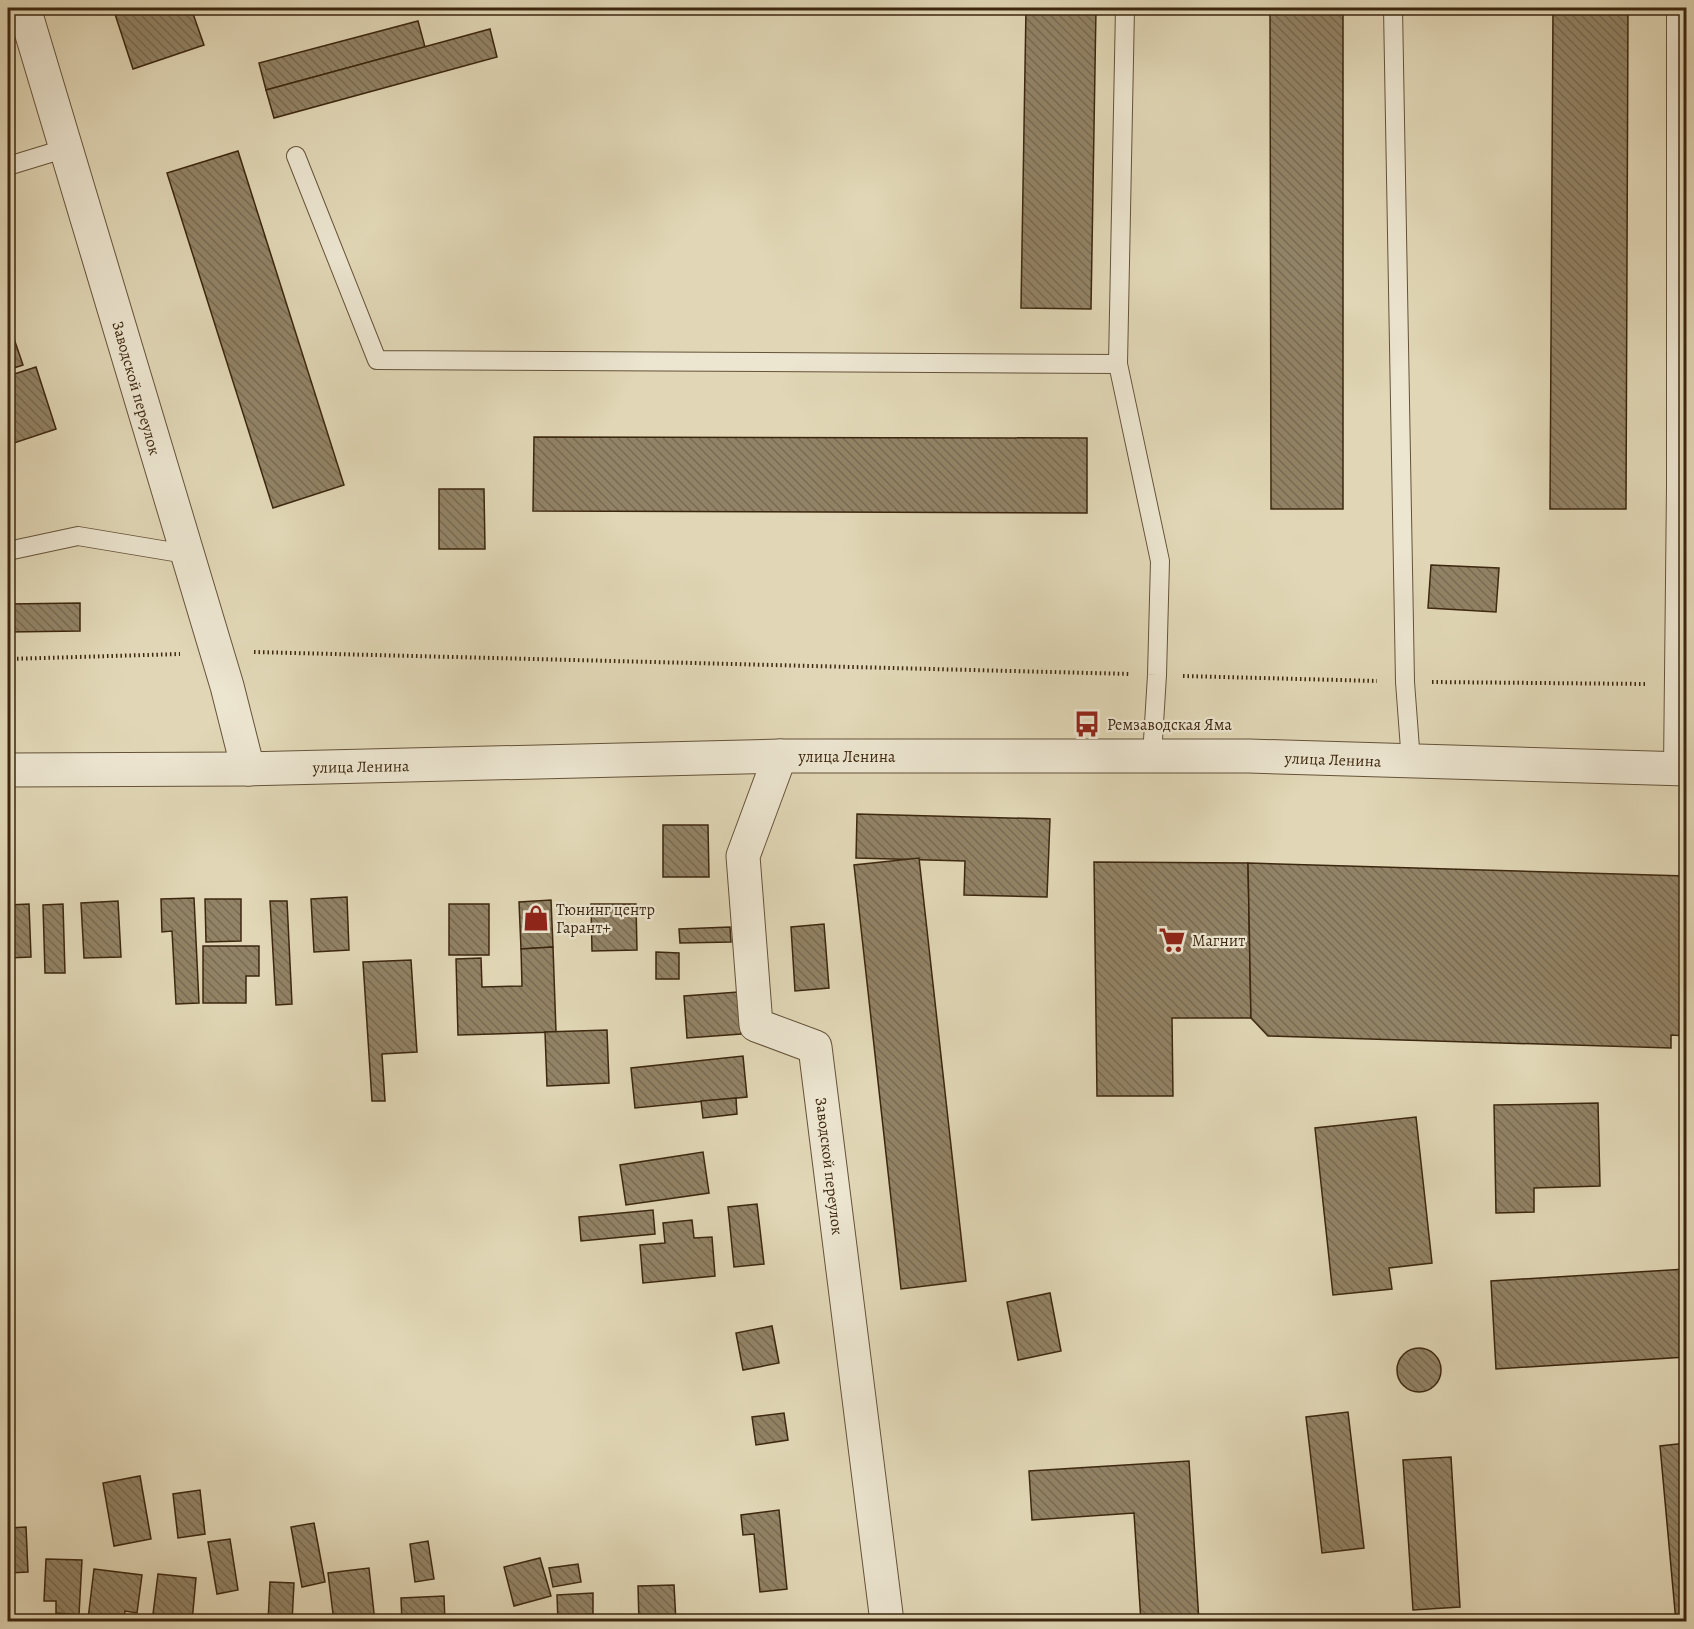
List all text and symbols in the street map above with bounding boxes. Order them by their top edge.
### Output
street label: Заводской переулок [106,319,166,458]
bus stop icon: Ремзаводская Яма [1072,709,1102,739]
place label: Ремзаводская Яма [1107,714,1232,736]
street label: улица Ленина [798,746,896,768]
street label: улица Ленина [1283,747,1382,773]
street label: улица Ленина [311,755,410,779]
place label: Тюнинг центр Гарант+ [556,899,655,939]
shop icon: Тюнинг центр Гарант+ [521,903,551,933]
supermarket icon: Магнит [1157,925,1187,955]
place label: Магнит [1192,930,1245,952]
street label: Заводской переулок [810,1096,848,1236]

